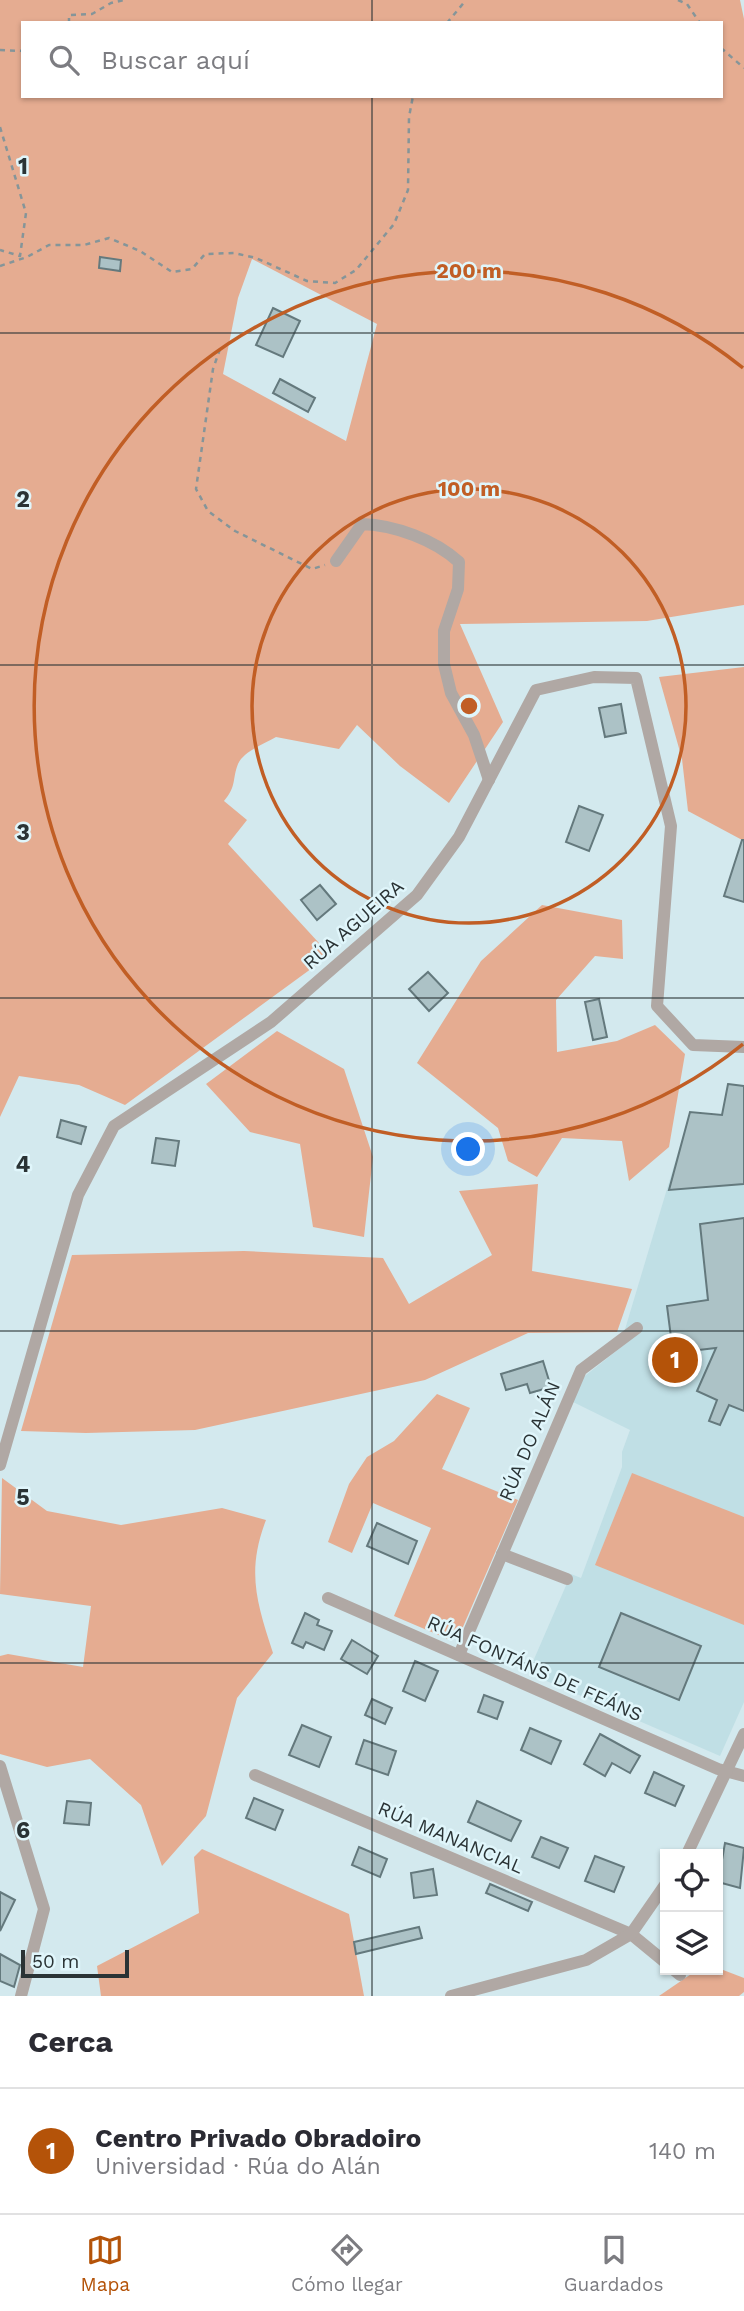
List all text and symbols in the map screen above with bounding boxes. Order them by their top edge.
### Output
search box [21,21,723,98]
icon: search [45,41,83,79]
text: Buscar aquí [101,45,250,75]
text: 1 [18,153,28,180]
text: 200 m [436,258,502,283]
text: 100 m [438,476,500,501]
text: 2 [16,486,30,513]
centre of rings [457,694,481,718]
text: 3 [16,819,30,846]
street label: RÚA AGUEIRA [298,874,409,974]
your location [451,1132,485,1166]
text: 4 [16,1151,31,1178]
pin: 1 [652,1334,698,1386]
street label: RÚA DO ALÁN [494,1378,565,1505]
text: 5 [16,1484,30,1511]
street label: RÚA FONTÁNS DE FEÁNS [424,1611,646,1726]
street label: RÚA MANANCIAL [375,1796,527,1878]
text: 6 [16,1817,30,1844]
map controls [660,1849,723,1975]
button: locate [660,1849,723,1912]
button: layers [660,1912,723,1975]
scale bar [21,1947,130,1979]
text: 50 m [32,1950,79,1973]
text: Cerca [28,2024,113,2059]
text: Centro Privado Obradoiro [95,2123,421,2153]
text: 1 [46,2138,56,2165]
text: 140 m [649,2138,716,2165]
text: Universidad · Rúa do Alán [95,2153,381,2180]
tab: Mapa [81,2231,130,2296]
tab: Cómo llegar [291,2231,403,2296]
tab: Guardados [564,2231,663,2296]

